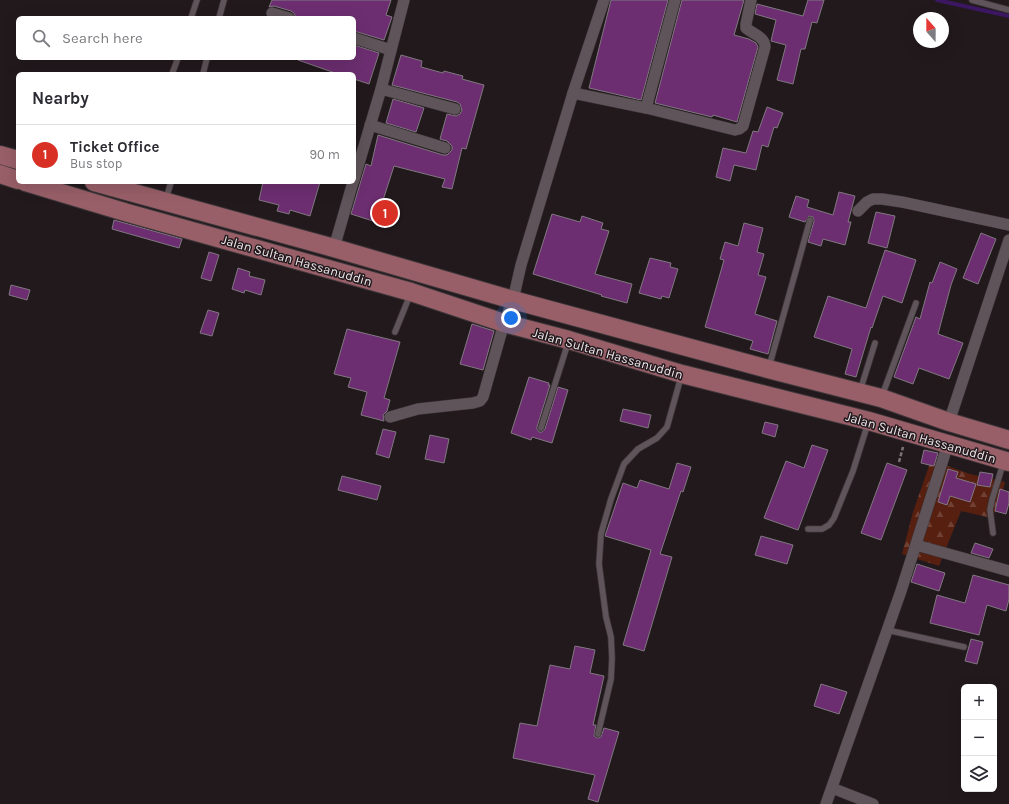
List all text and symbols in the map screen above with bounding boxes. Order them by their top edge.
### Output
north arrow [913,12,949,48]
search box [16,16,356,60]
icon: search [30,27,52,49]
text: Search here [62,29,143,47]
text: Nearby [32,88,89,108]
text: Ticket Office [70,138,159,156]
text: 1 [43,147,47,162]
text: 90 m [309,147,340,162]
text: Bus stop [70,156,122,171]
pin: 1 [372,198,398,228]
street label: Jalan Sultan Hassanuddin [220,232,374,289]
your location [501,308,521,328]
street label: Jalan Sultan Hassanuddin [531,325,685,382]
street label: Jalan Sultan Hassanuddin [844,409,998,466]
map controls [961,684,997,792]
button: + [961,684,997,720]
button: − [961,720,997,756]
button: layers [961,756,997,792]

